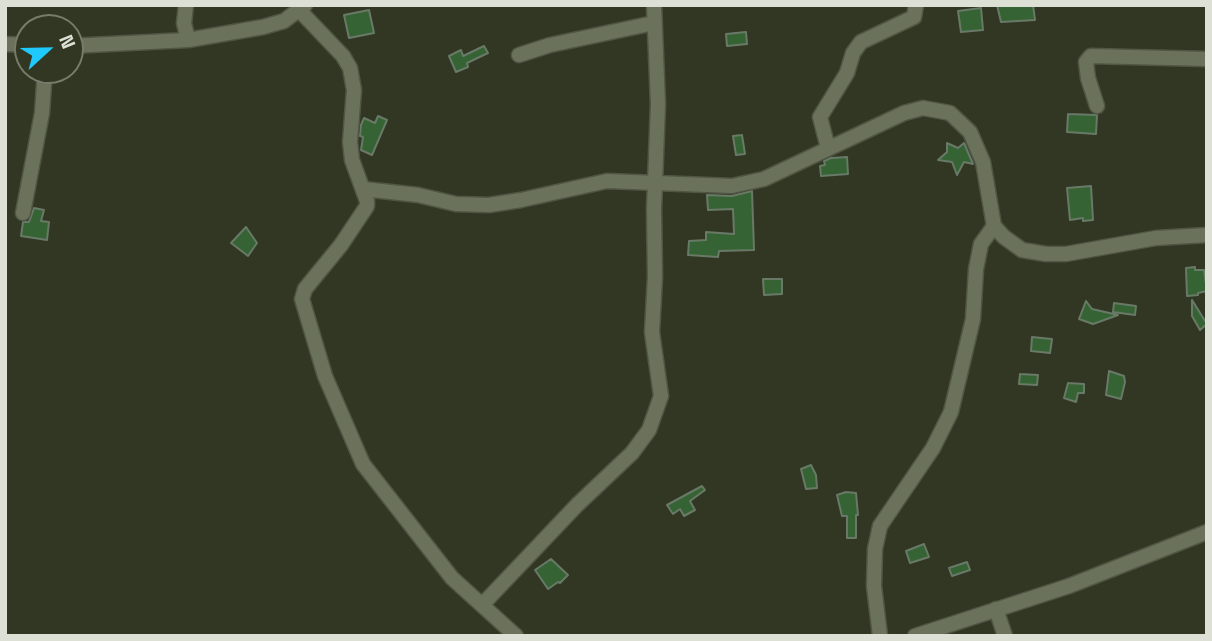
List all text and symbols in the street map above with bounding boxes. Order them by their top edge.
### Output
north arrow [14,14,84,84]
text: N [53,31,81,52]

